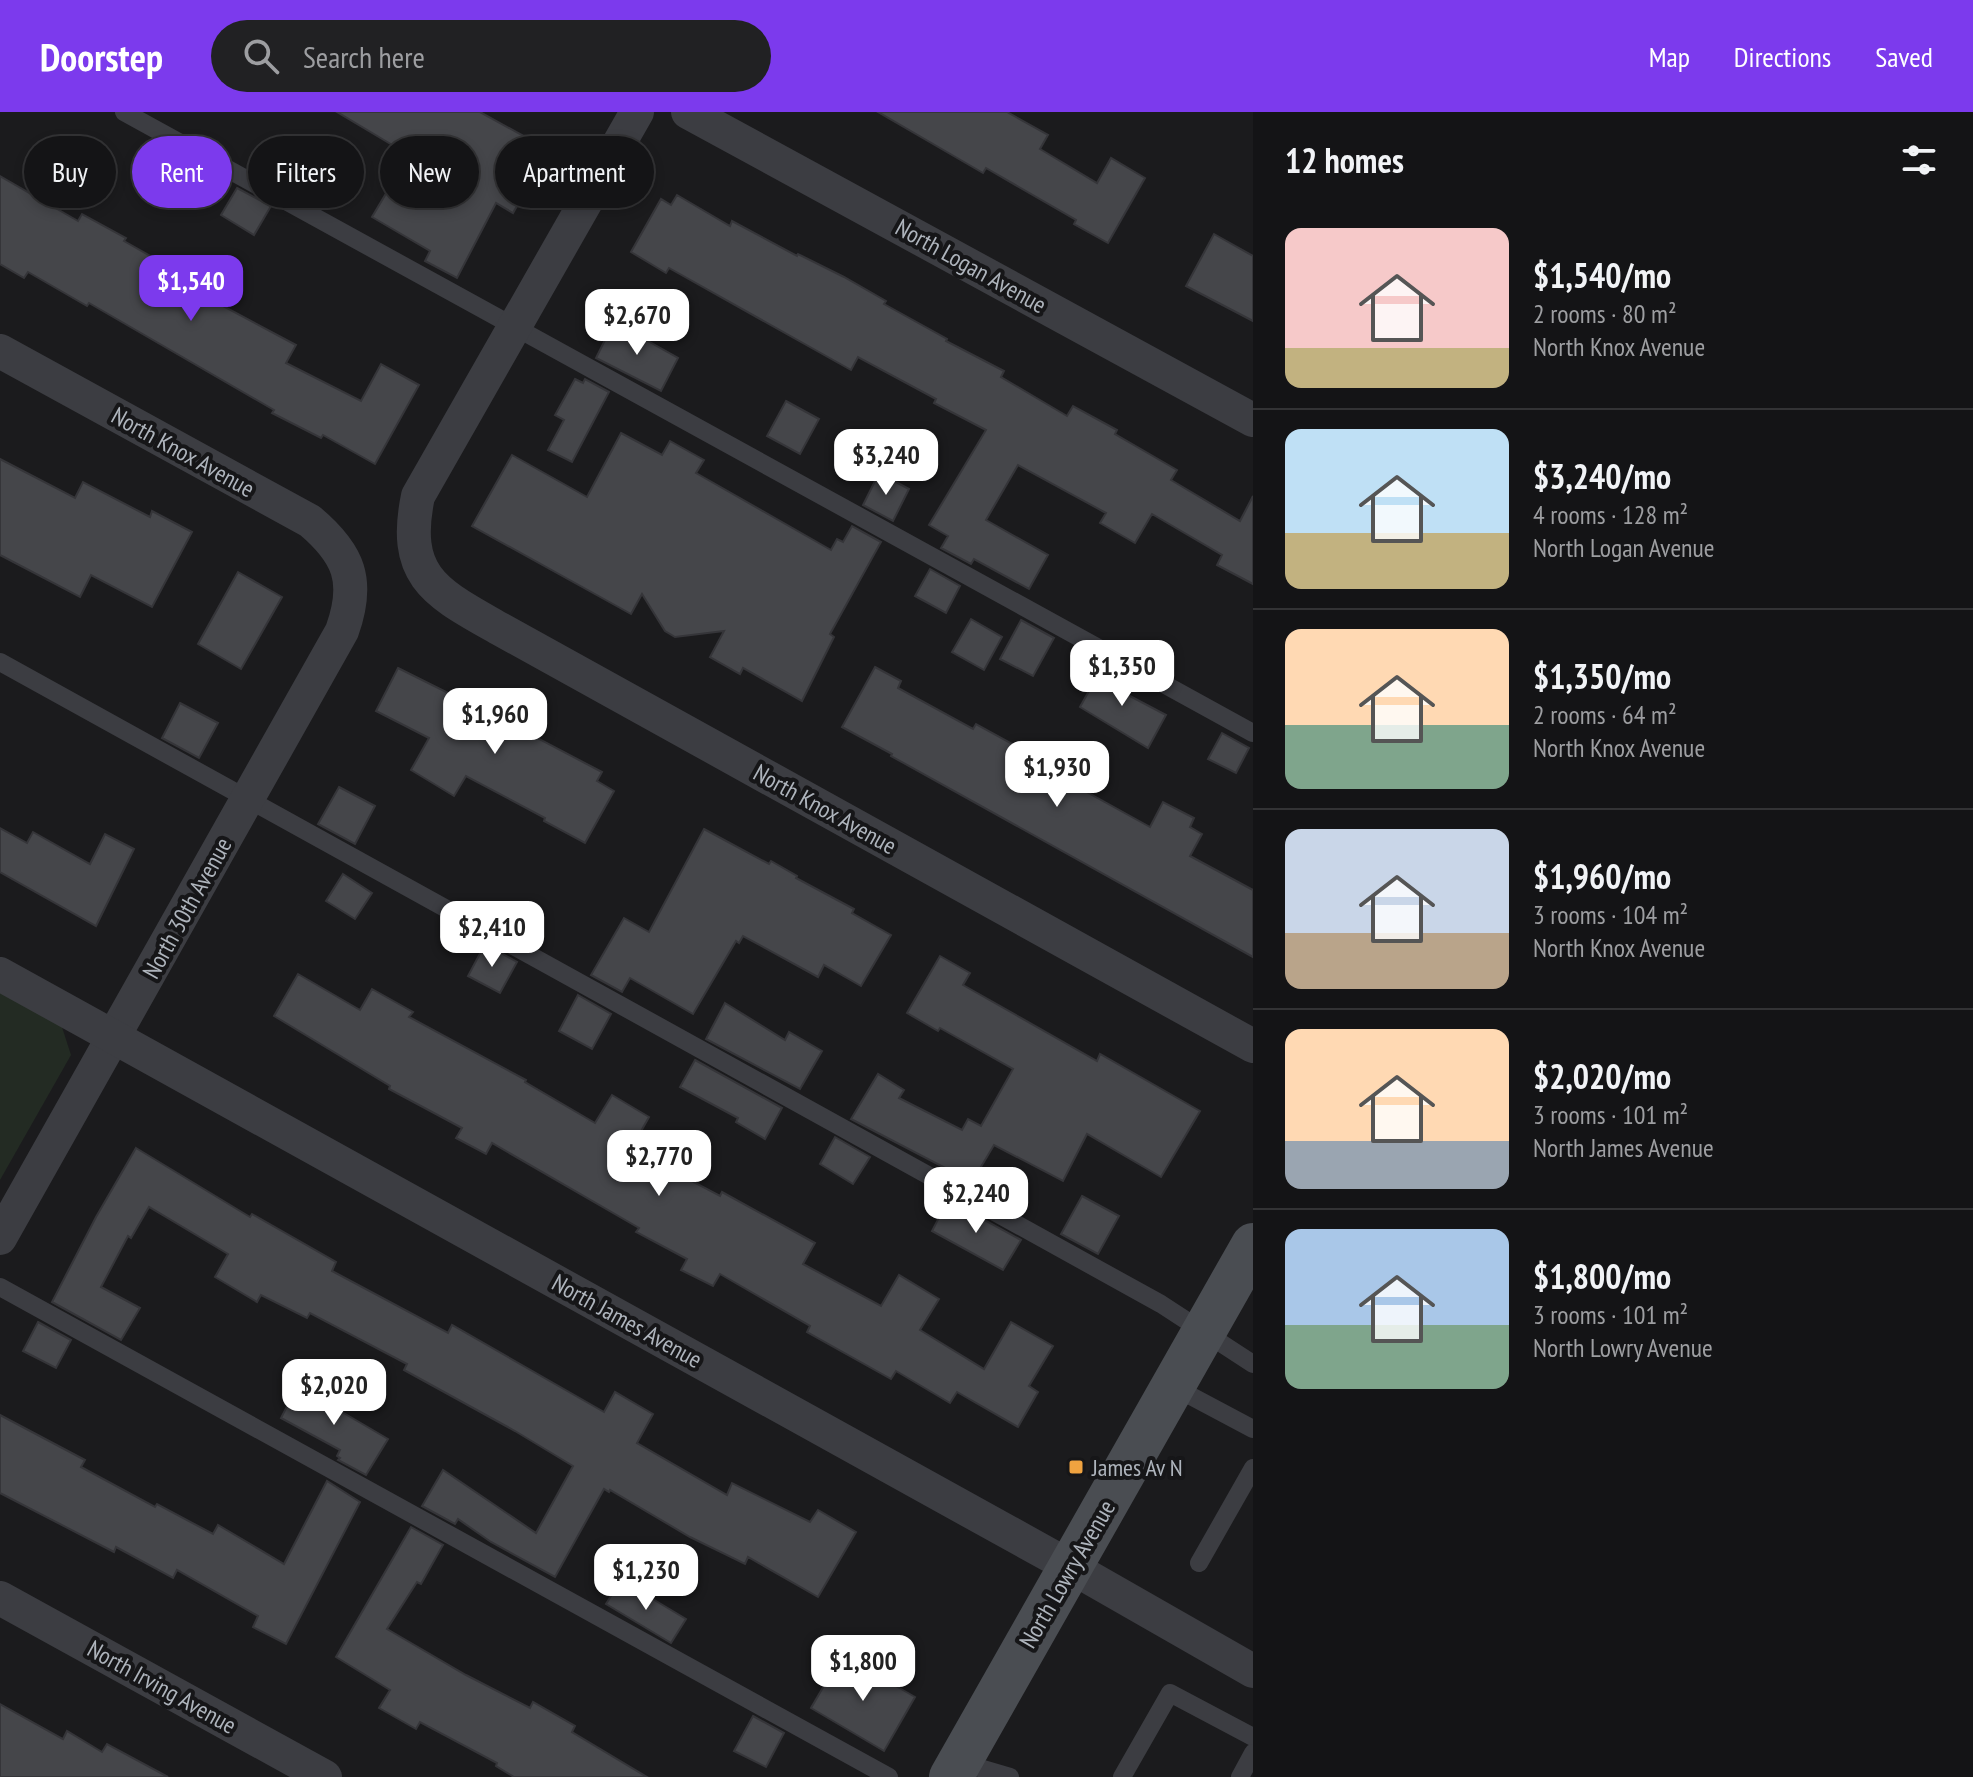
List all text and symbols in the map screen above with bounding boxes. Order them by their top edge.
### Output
search box [211,20,771,92]
text: Doorstep [40,32,163,81]
icon: search [239,34,283,78]
text: Search here [303,37,425,76]
text: Map [1649,38,1690,75]
text: Directions [1734,38,1831,75]
text: Saved [1875,38,1933,75]
chip: Buy [24,136,116,208]
chip: Rent [132,136,232,208]
chip: Filters [248,136,364,208]
chip: New [380,136,479,208]
chip: Apartment [495,136,654,208]
text: 12 homes [1285,138,1404,182]
icon: filters [1897,138,1941,182]
street label: North Logan Avenue [890,212,1052,320]
text: $1,540/mo [1533,253,1671,297]
pin: $1,540 [126,255,256,323]
icon: home [1349,260,1445,356]
text: $1,540 [157,264,225,297]
pin: $2,670 [572,289,702,357]
text: 2 rooms · 80 m² [1533,297,1677,330]
text: $2,670 [603,298,671,331]
text: North Knox Avenue [1533,330,1705,363]
street label: North Knox Avenue [106,400,260,504]
pin: $3,240 [821,429,951,497]
text: $3,240 [852,438,920,471]
text: $3,240/mo [1533,454,1671,498]
icon: home [1349,461,1445,557]
text: 4 rooms · 128 m² [1533,498,1688,531]
text: North Logan Avenue [1533,531,1715,564]
pin: $1,350 [1057,640,1187,708]
text: $1,350 [1088,649,1156,682]
text: $1,350/mo [1533,654,1671,698]
icon: home [1349,661,1445,757]
pin: $1,960 [430,688,560,756]
text: $1,960 [461,697,529,730]
text: 2 rooms · 64 m² [1533,698,1677,731]
text: North Knox Avenue [1533,731,1705,764]
pin: $1,930 [992,741,1122,809]
text: $1,930 [1023,750,1091,783]
street label: North Knox Avenue [748,757,902,861]
street label: North 30th Avenue [135,832,239,984]
text: $1,960/mo [1533,854,1671,898]
icon: home [1349,861,1445,957]
text: 3 rooms · 104 m² [1533,898,1688,931]
pin: $2,410 [427,901,557,969]
text: $2,410 [458,910,526,943]
text: North Knox Avenue [1533,931,1705,964]
text: $2,020/mo [1533,1054,1671,1098]
icon: home [1349,1061,1445,1157]
text: 3 rooms · 101 m² [1533,1098,1688,1131]
pin: $2,770 [594,1130,724,1198]
text: North James Avenue [1533,1131,1714,1164]
text: $2,770 [625,1139,693,1172]
pin: $2,240 [911,1167,1041,1235]
text: $2,240 [942,1176,1010,1209]
text: $1,800/mo [1533,1254,1671,1298]
icon: home [1349,1261,1445,1357]
street label: North James Avenue [547,1267,707,1375]
text: 3 rooms · 101 m² [1533,1298,1688,1331]
text: North Lowry Avenue [1533,1331,1713,1364]
pin: $2,020 [269,1359,399,1427]
text: $2,020 [300,1368,368,1401]
place label: James Av N [1091,1452,1183,1483]
marker: James Av N [1067,1458,1085,1476]
street label: North Lowry Avenue [1012,1494,1122,1654]
pin: $1,230 [581,1544,711,1612]
text: $1,230 [612,1553,680,1586]
street label: North Irving Avenue [82,1633,242,1741]
pin: $1,800 [798,1635,928,1703]
text: $1,800 [829,1644,897,1677]

